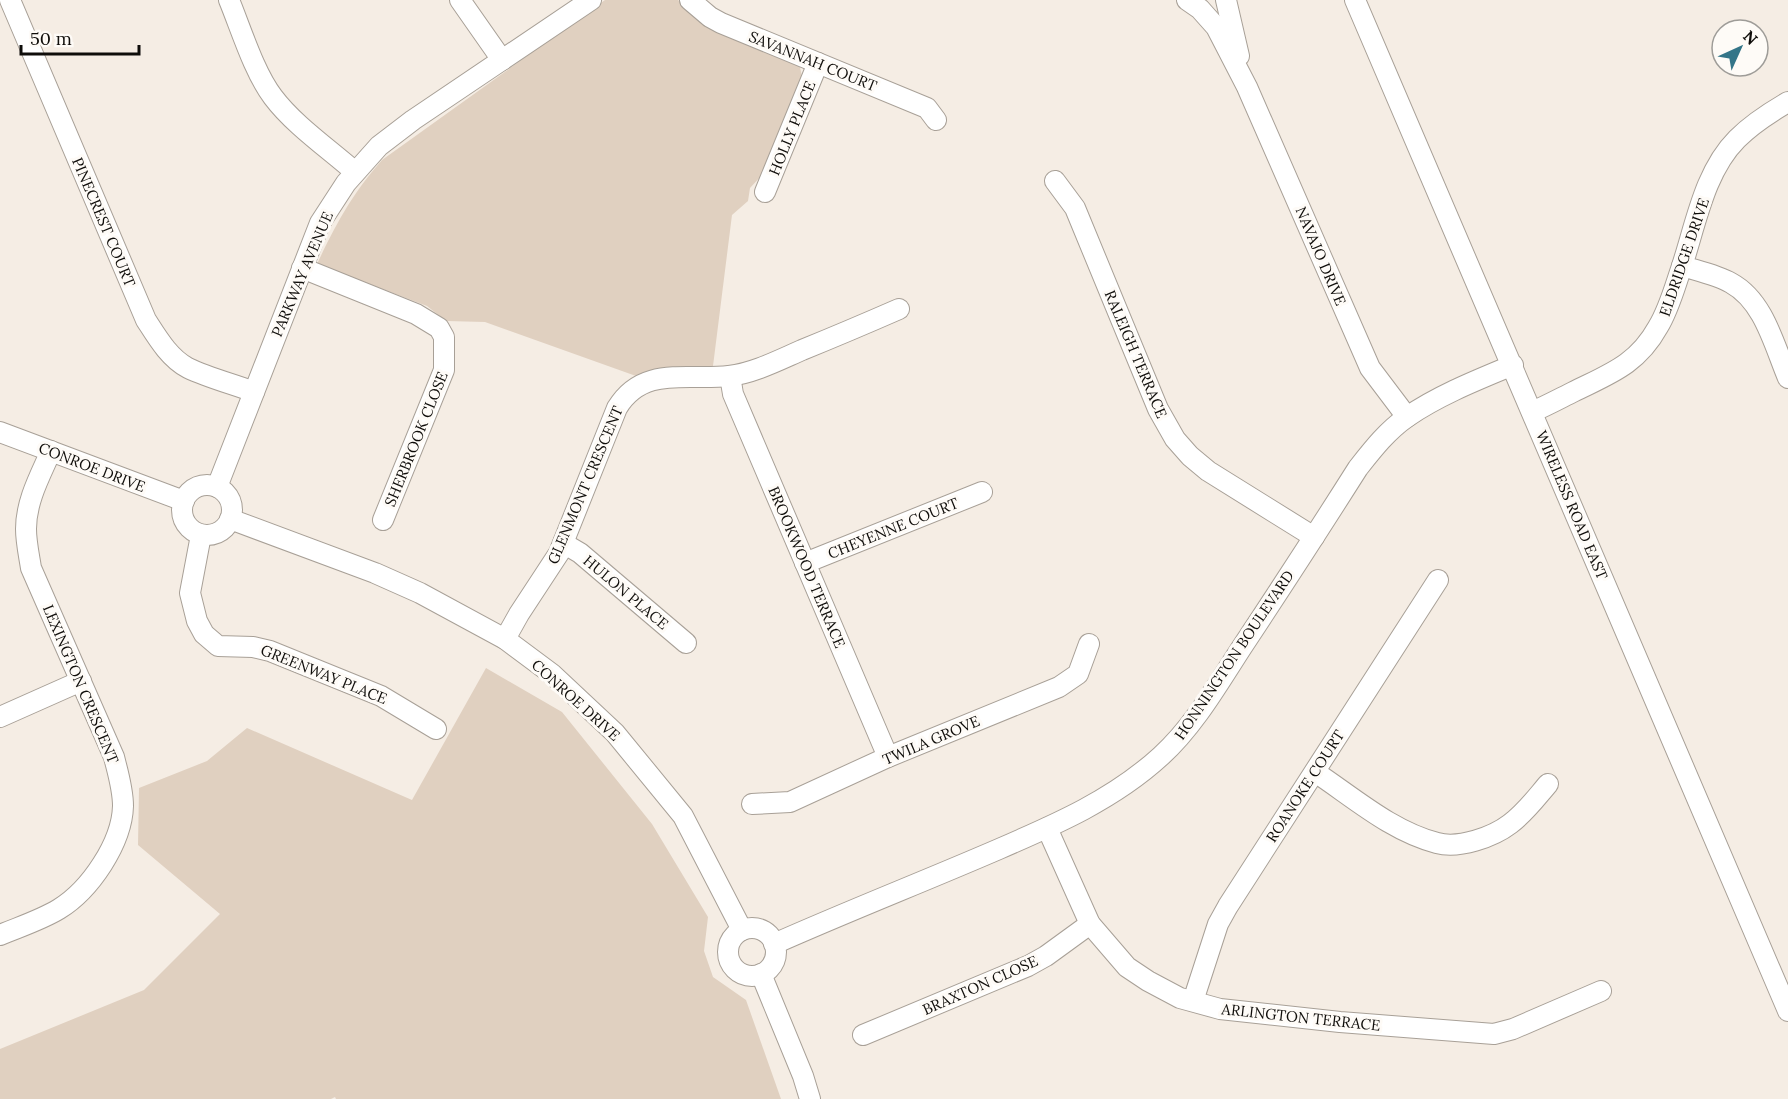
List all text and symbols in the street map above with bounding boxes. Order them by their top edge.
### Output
scale bar [21,18,140,56]
north arrow [1710,18,1770,78]
text: N [1739,26,1762,49]
text: 50 m [30,27,72,50]
street label: SAVANNAH COURT [746,27,880,95]
street label: HOLLY PLACE [764,78,820,178]
street label: PINECREST COURT [68,154,140,290]
street label: ELDRIDGE DRIVE [1655,195,1713,319]
street label: NAVAJO DRIVE [1292,204,1350,308]
street label: PARKWAY AVENUE [267,209,337,339]
street label: RALEIGH TERRACE [1100,287,1172,421]
street label: SHERBROOK CLOSE [380,369,452,509]
street label: GLENMONT CRESCENT [543,403,627,567]
street label: WIRELESS ROAD EAST [1532,428,1612,583]
street label: CONROE DRIVE [36,438,148,496]
street label: BROOKWOOD TERRACE [764,483,850,651]
street label: CHEYENNE COURT [825,493,961,563]
street label: HULON PLACE [579,551,673,633]
street label: HONNINGTON BOULEVARD [1170,567,1298,743]
street label: LEXINGTON CRESCENT [39,602,123,767]
street label: GREENWAY PLACE [258,640,390,708]
street label: CONROE DRIVE [528,655,624,745]
street label: TWILA GROVE [880,711,982,769]
street label: ROANOKE COURT [1262,726,1349,846]
street label: BRAXTON CLOSE [919,951,1041,1019]
street label: ARLINGTON TERRACE [1220,999,1381,1035]

